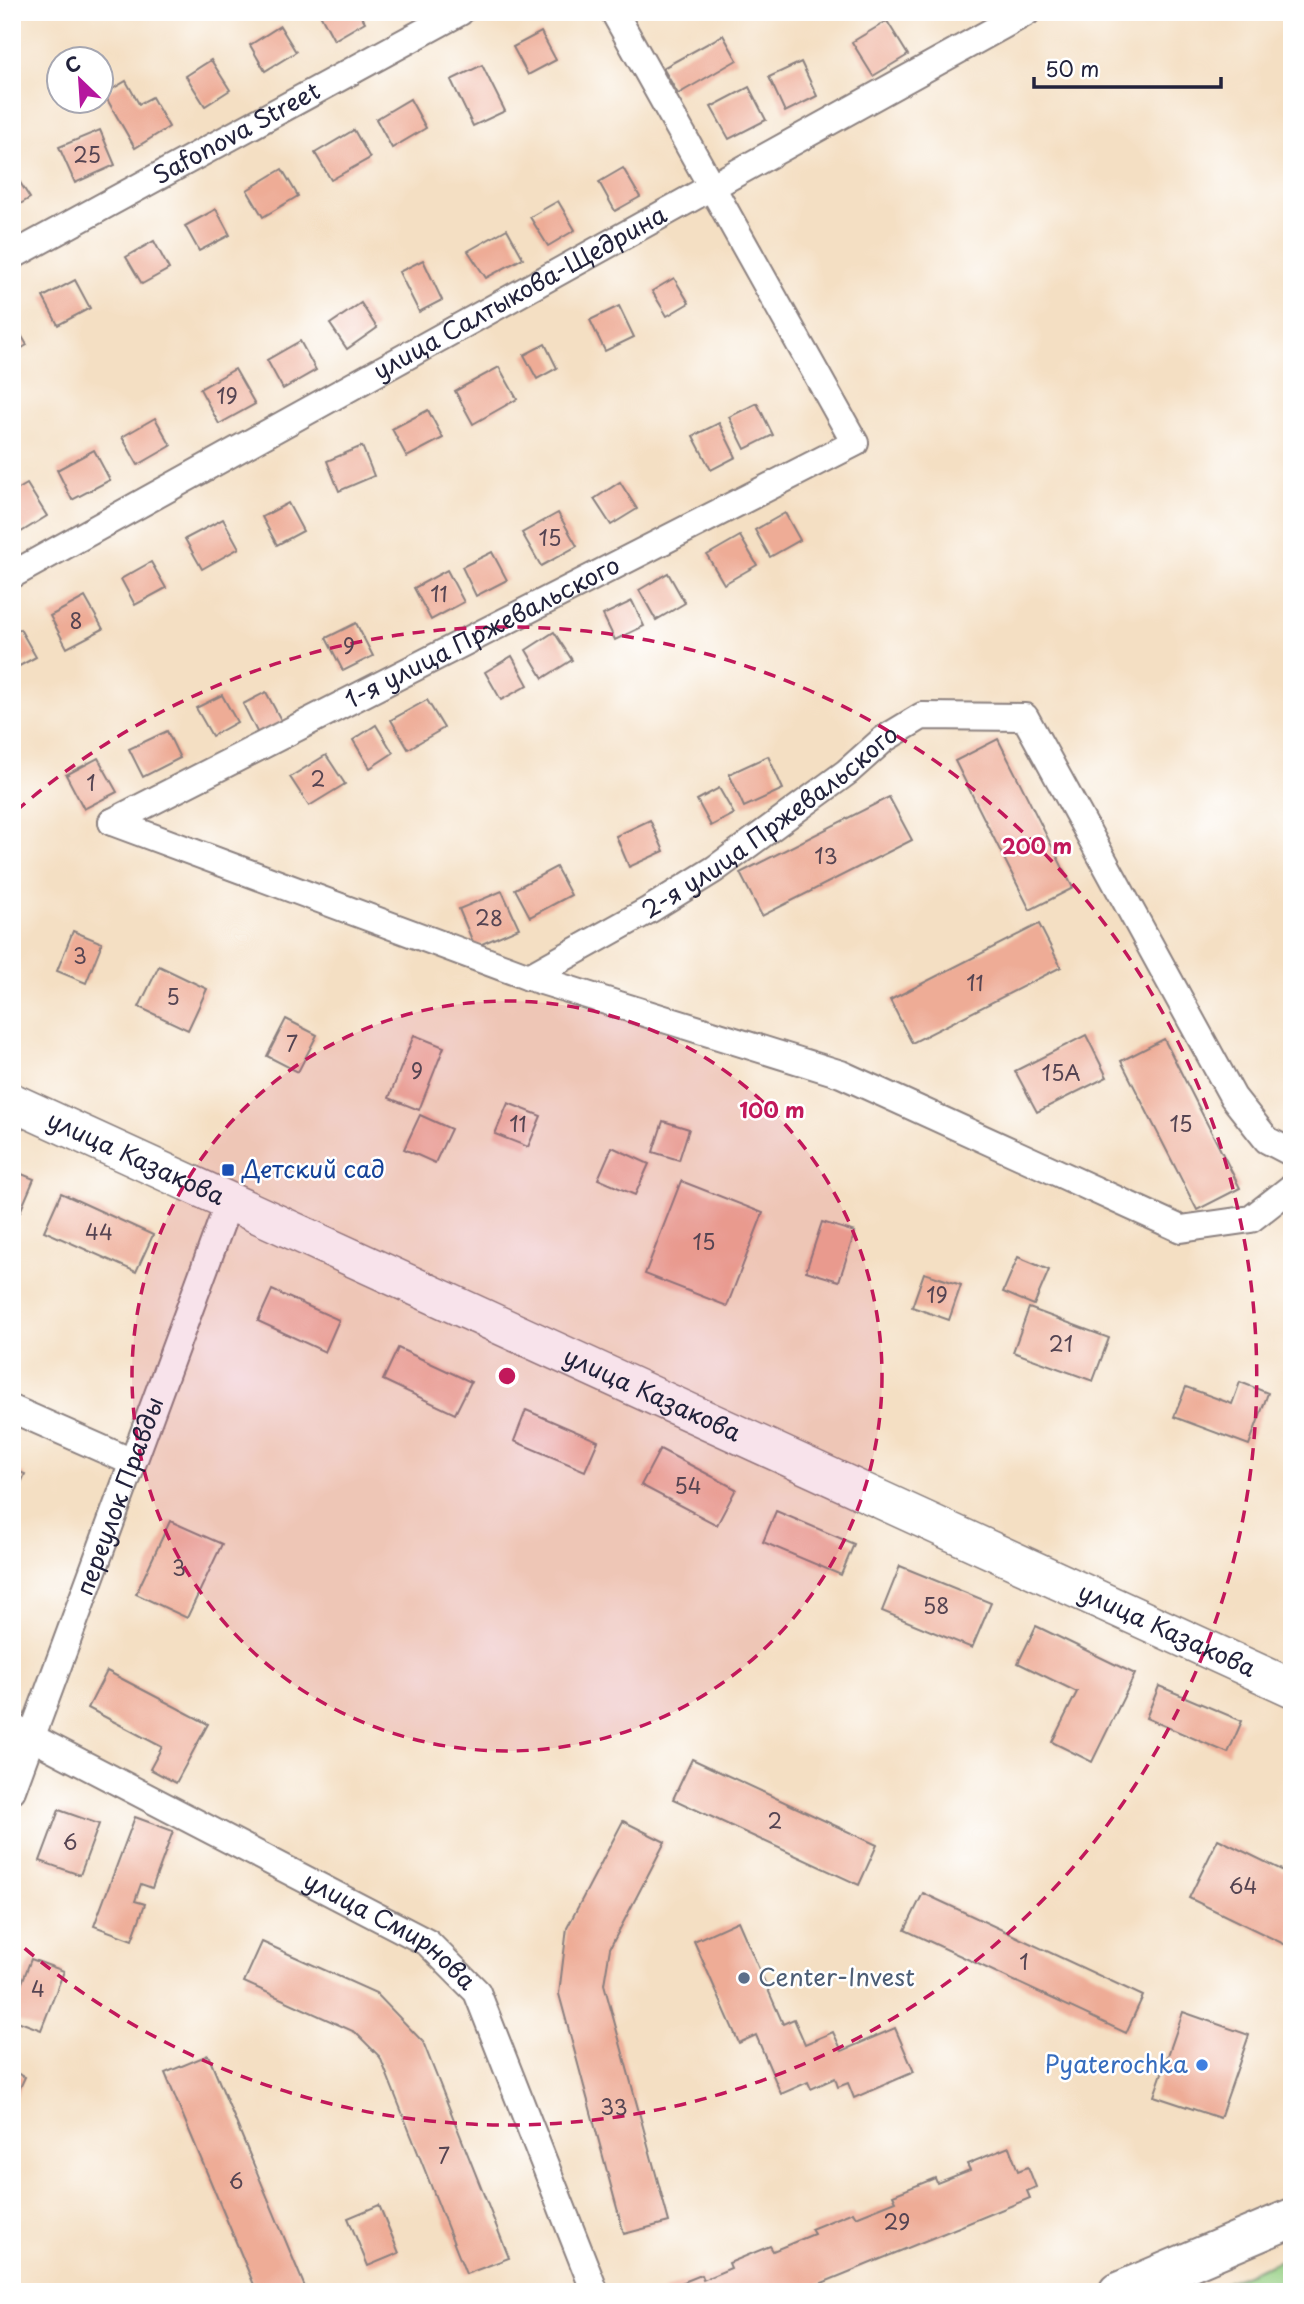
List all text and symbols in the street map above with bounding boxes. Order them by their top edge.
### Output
north arrow [46,46,116,116]
scale bar [1034,46,1222,90]
text: С [60,48,85,79]
text: 50 m [1045,52,1099,84]
street label: Safonova Street [146,72,326,192]
house number: 25 [73,138,101,170]
street label: улица Салтыкова-Щедрина [366,195,673,387]
house number: 19 [216,379,238,411]
house number: 15 [539,521,561,553]
street label: 1-я улица Пржевальского [338,546,625,716]
house number: 11 [430,577,448,609]
house number: 8 [69,604,83,636]
house number: 9 [343,629,355,661]
street label: 2-я улица Пржевальского [634,715,904,927]
house number: 2 [311,762,325,794]
house number: 1 [86,766,96,798]
text: 200 m [1002,829,1072,861]
house number: 13 [814,839,838,871]
house number: 28 [475,901,503,933]
house number: 3 [73,939,87,971]
house number: 11 [966,966,984,998]
house number: 5 [166,980,180,1012]
house number: 7 [286,1027,298,1059]
house number: 9 [411,1054,423,1086]
house number: 15А [1041,1056,1081,1088]
text: 100 m [739,1093,805,1125]
street label: улица Казакова [42,1101,231,1213]
house number: 11 [509,1107,527,1139]
house number: 15 [1170,1107,1192,1139]
place label: Детский сад [241,1150,385,1186]
marker: Детский сад [220,1162,236,1178]
house number: 44 [85,1215,113,1247]
house number: 15 [693,1225,715,1257]
house number: 19 [926,1278,948,1310]
house number: 21 [1049,1327,1073,1359]
street label: улица Казакова [558,1337,748,1450]
centre of rings [495,1364,519,1388]
street label: переулок Правды [65,1391,172,1600]
house number: 54 [674,1469,702,1501]
house number: 3 [172,1551,186,1583]
street label: улица Казакова [1073,1573,1262,1685]
house number: 58 [923,1589,949,1621]
house number: 2 [768,1804,782,1836]
house number: 6 [63,1825,77,1857]
street label: улица Смирнова [298,1862,485,1997]
house number: 64 [1229,1869,1257,1901]
house number: 1 [1019,1945,1029,1977]
place label: Center-Invest [758,1958,915,1994]
marker: Center-Invest [736,1970,752,1986]
house number: 4 [31,1972,45,2004]
place label: Pyaterochka [1045,2045,1188,2081]
marker: Pyaterochka [1194,2057,1210,2073]
house number: 33 [600,2090,628,2122]
house number: 7 [438,2139,450,2171]
house number: 6 [229,2164,243,2196]
house number: 29 [884,2205,910,2237]

